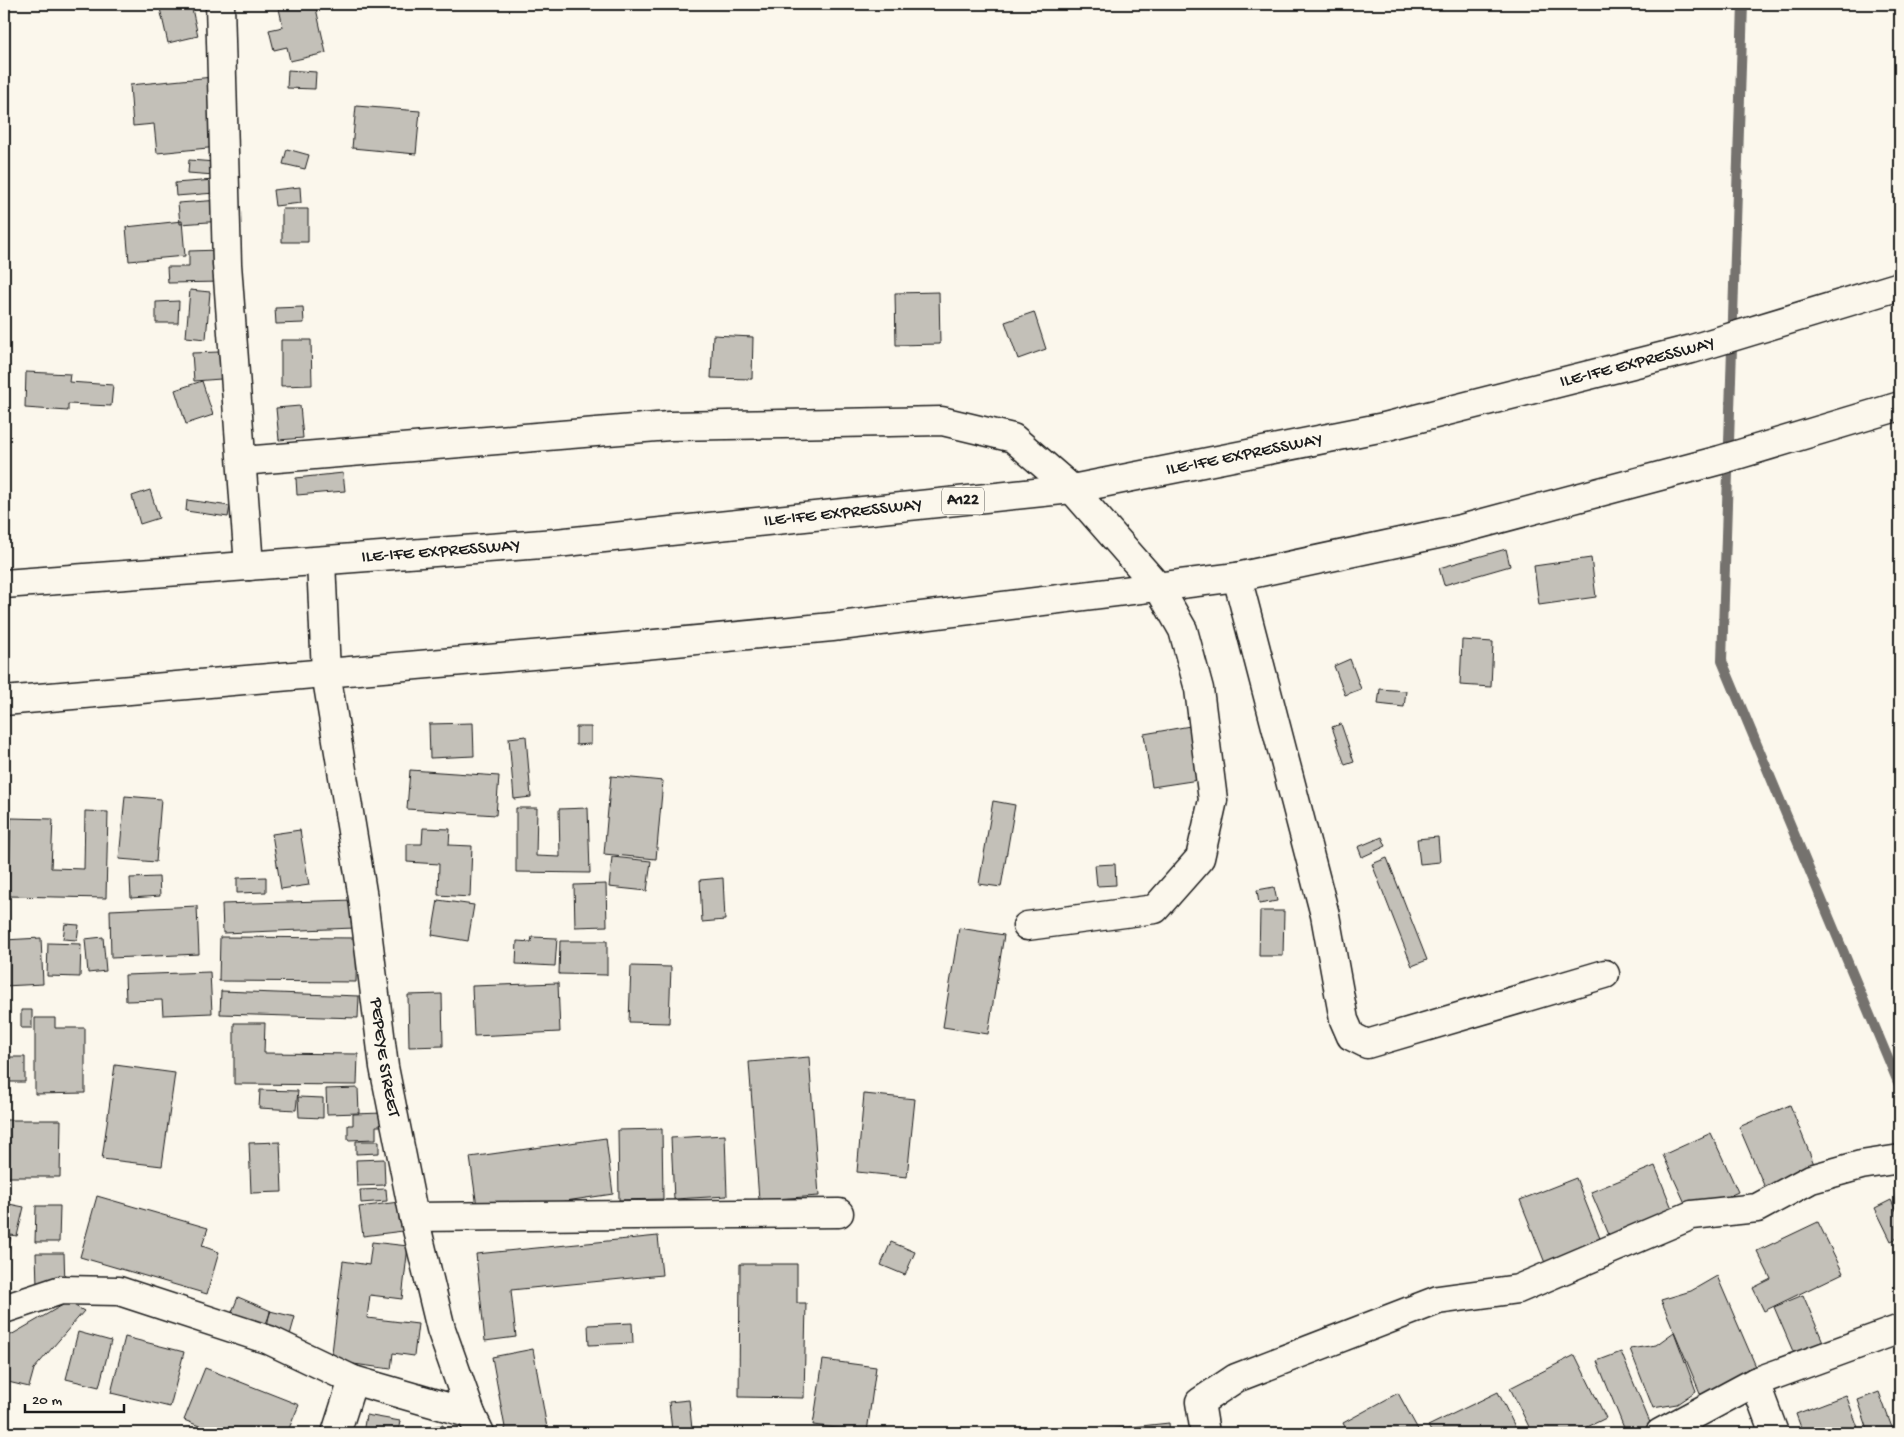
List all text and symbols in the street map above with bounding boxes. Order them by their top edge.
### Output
street label: ILE-IFE EXPRESSWAY [1558,332,1717,393]
street label: ILE-IFE EXPRESSWAY [1164,429,1324,481]
road number: A122 [942,488,984,514]
street label: ILE-IFE EXPRESSWAY [763,494,923,532]
street label: ILE-IFE EXPRESSWAY [361,535,521,568]
street label: PEPEYE STREET [365,996,404,1120]
scale bar [25,1382,124,1414]
text: 20 m [32,1392,62,1410]

